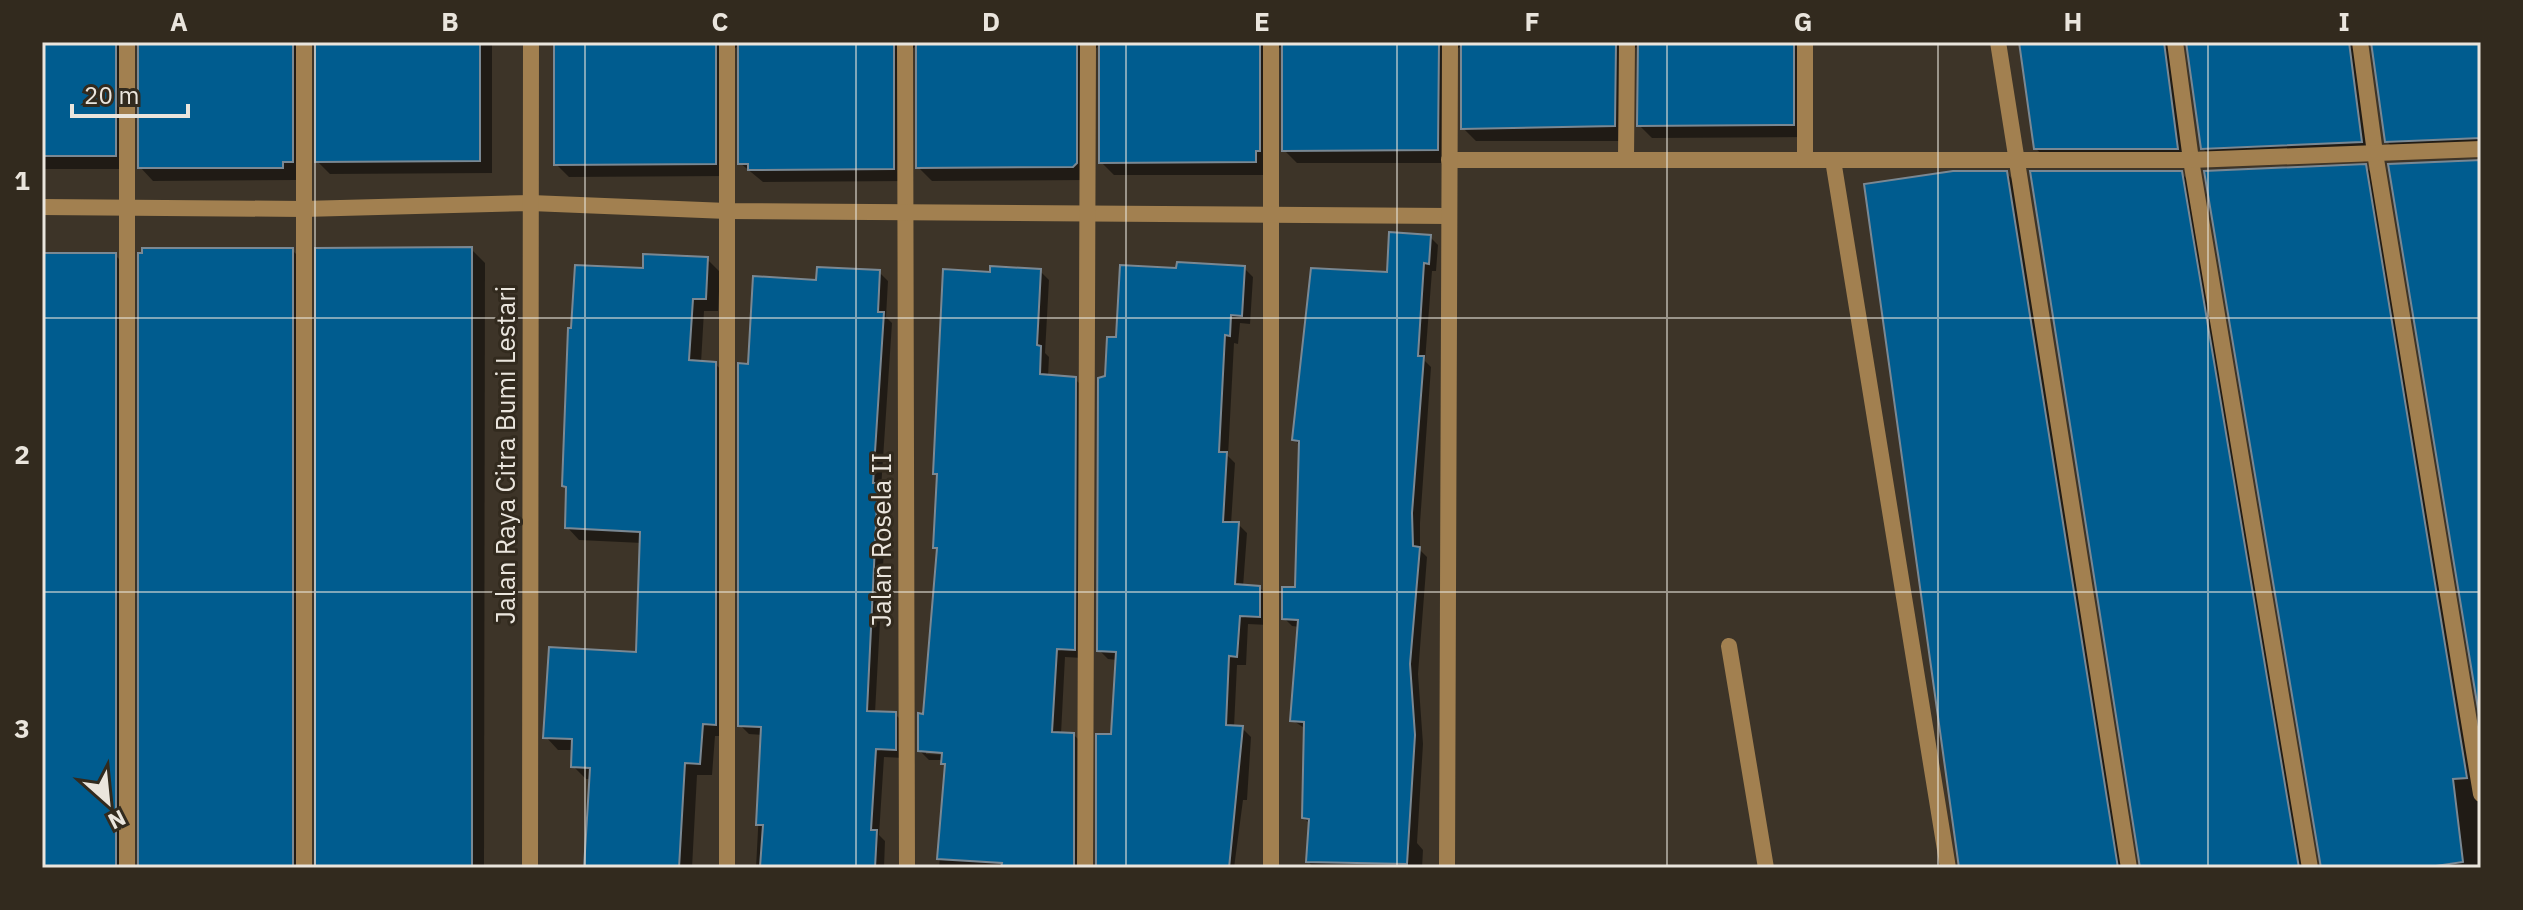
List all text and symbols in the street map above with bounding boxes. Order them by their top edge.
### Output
text: A [170,4,188,38]
text: B [441,4,459,38]
text: C [712,4,729,38]
text: D [982,4,1000,38]
text: E [1254,4,1270,38]
text: F [1524,4,1540,38]
text: G [1794,4,1812,38]
text: H [2064,4,2082,38]
text: I [2338,4,2350,38]
scale bar [72,68,188,118]
text: 20 m [84,79,139,111]
text: 1 [14,163,30,197]
street label: Jalan Raya Citra Bumi Lestari [488,286,522,624]
text: 2 [14,437,30,471]
street label: Jalan Rosela II [864,453,898,627]
text: 3 [14,711,30,745]
north arrow [68,762,148,842]
text: N [104,804,131,837]

